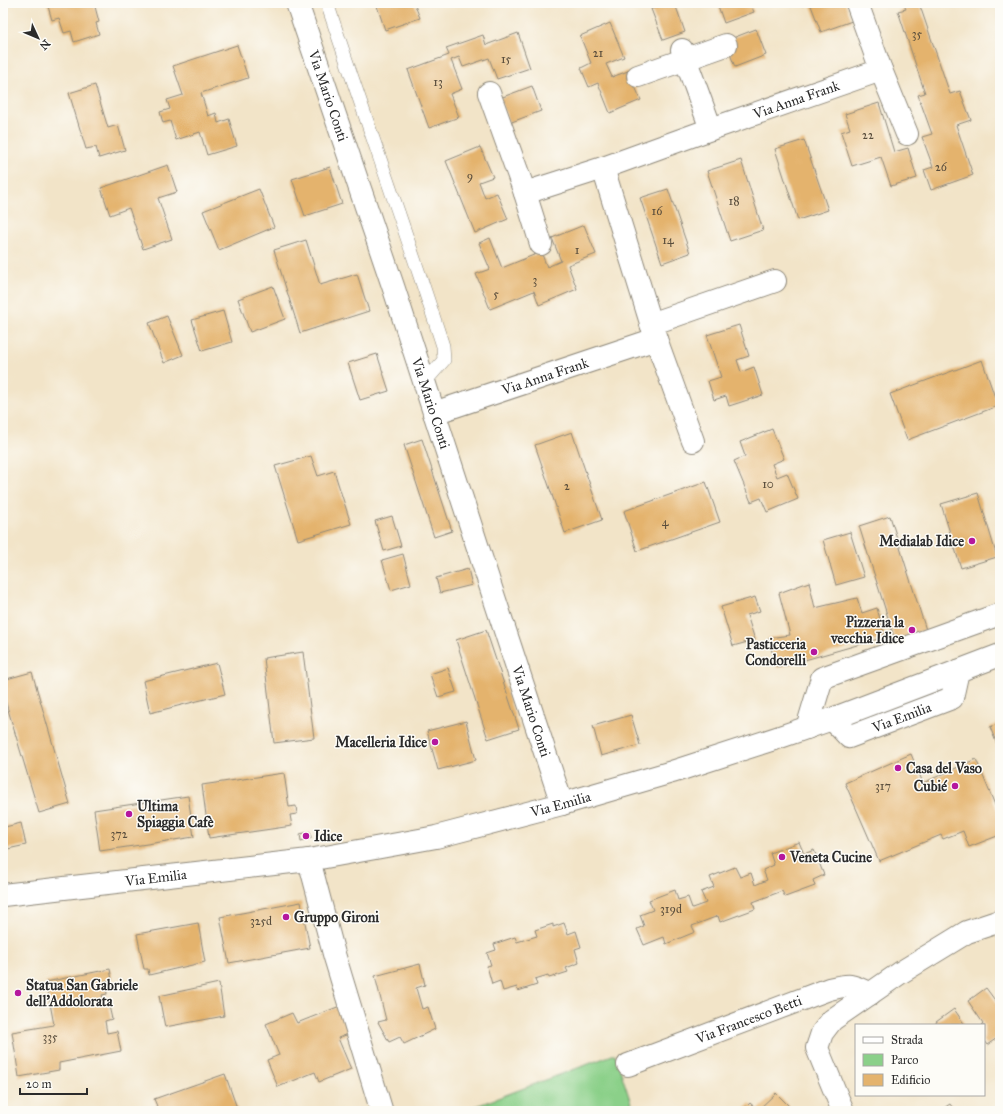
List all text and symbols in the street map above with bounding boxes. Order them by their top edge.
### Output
north arrow [18,18,58,58]
house number: 35 [912,27,923,41]
text: N [36,37,53,53]
house number: 21 [593,46,604,60]
street label: Via Mario Conti [305,47,352,144]
house number: 15 [501,52,512,66]
house number: 13 [433,75,443,89]
street label: Via Anna Frank [750,76,842,123]
house number: 22 [862,128,874,142]
house number: 26 [935,160,948,174]
house number: 9 [467,169,473,183]
house number: 18 [728,194,740,208]
house number: 16 [652,204,663,218]
house number: 14 [662,233,674,247]
house number: 1 [575,243,580,257]
house number: 3 [533,273,538,287]
house number: 5 [493,287,499,301]
street label: Via Mario Conti [408,354,454,451]
street label: Via Anna Frank [499,354,591,399]
house number: 10 [762,477,774,491]
house number: 2 [564,479,570,493]
house number: 4 [662,515,669,529]
place label: Medialab Idice [879,533,964,550]
marker: Medialab Idice [967,536,977,546]
place label: Pizzeria la vecchia Idice [830,614,905,647]
marker: Pizzeria la vecchia Idice [907,625,917,635]
place label: Pasticceria Condorelli [745,636,807,669]
marker: Pasticceria Condorelli [809,647,819,657]
street label: Via Mario Conti [508,662,554,759]
street label: Via Emilia [869,698,934,736]
place label: Macelleria Idice [335,734,427,751]
marker: Macelleria Idice [430,737,440,747]
place label: Casa del Vaso [906,760,982,777]
marker: Casa del Vaso [893,763,903,773]
place label: Cubié [914,778,948,795]
house number: 317 [875,779,891,793]
marker: Cubié [950,781,960,791]
street label: Via Emilia [528,788,593,821]
place label: Ultima Spiaggia Cafè [137,798,214,832]
marker: Ultima Spiaggia Cafè [124,809,134,819]
house number: 372 [110,827,128,841]
place label: Idice [314,828,342,845]
marker: Idice [301,831,311,841]
place label: Veneta Cucine [789,849,872,866]
marker: Veneta Cucine [777,852,787,862]
street label: Via Emilia [123,866,188,890]
house number: 319d [660,902,682,916]
place label: Gruppo Gironi [294,909,379,927]
marker: Gruppo Gironi [281,912,291,922]
house number: 325d [250,914,272,928]
place label: Statua San Gabriele dell'Addolorata [26,977,138,1010]
marker: Statua San Gabriele dell'Addolorata [13,988,23,998]
street label: Via Francesco Betti [692,992,804,1047]
legend [855,1024,985,1096]
house number: 335 [42,1030,58,1044]
text: Strada [891,1033,924,1047]
text: Parco [891,1053,918,1067]
scale bar [20,1070,87,1096]
text: Edificio [891,1073,930,1087]
text: 20 m [26,1077,52,1091]

